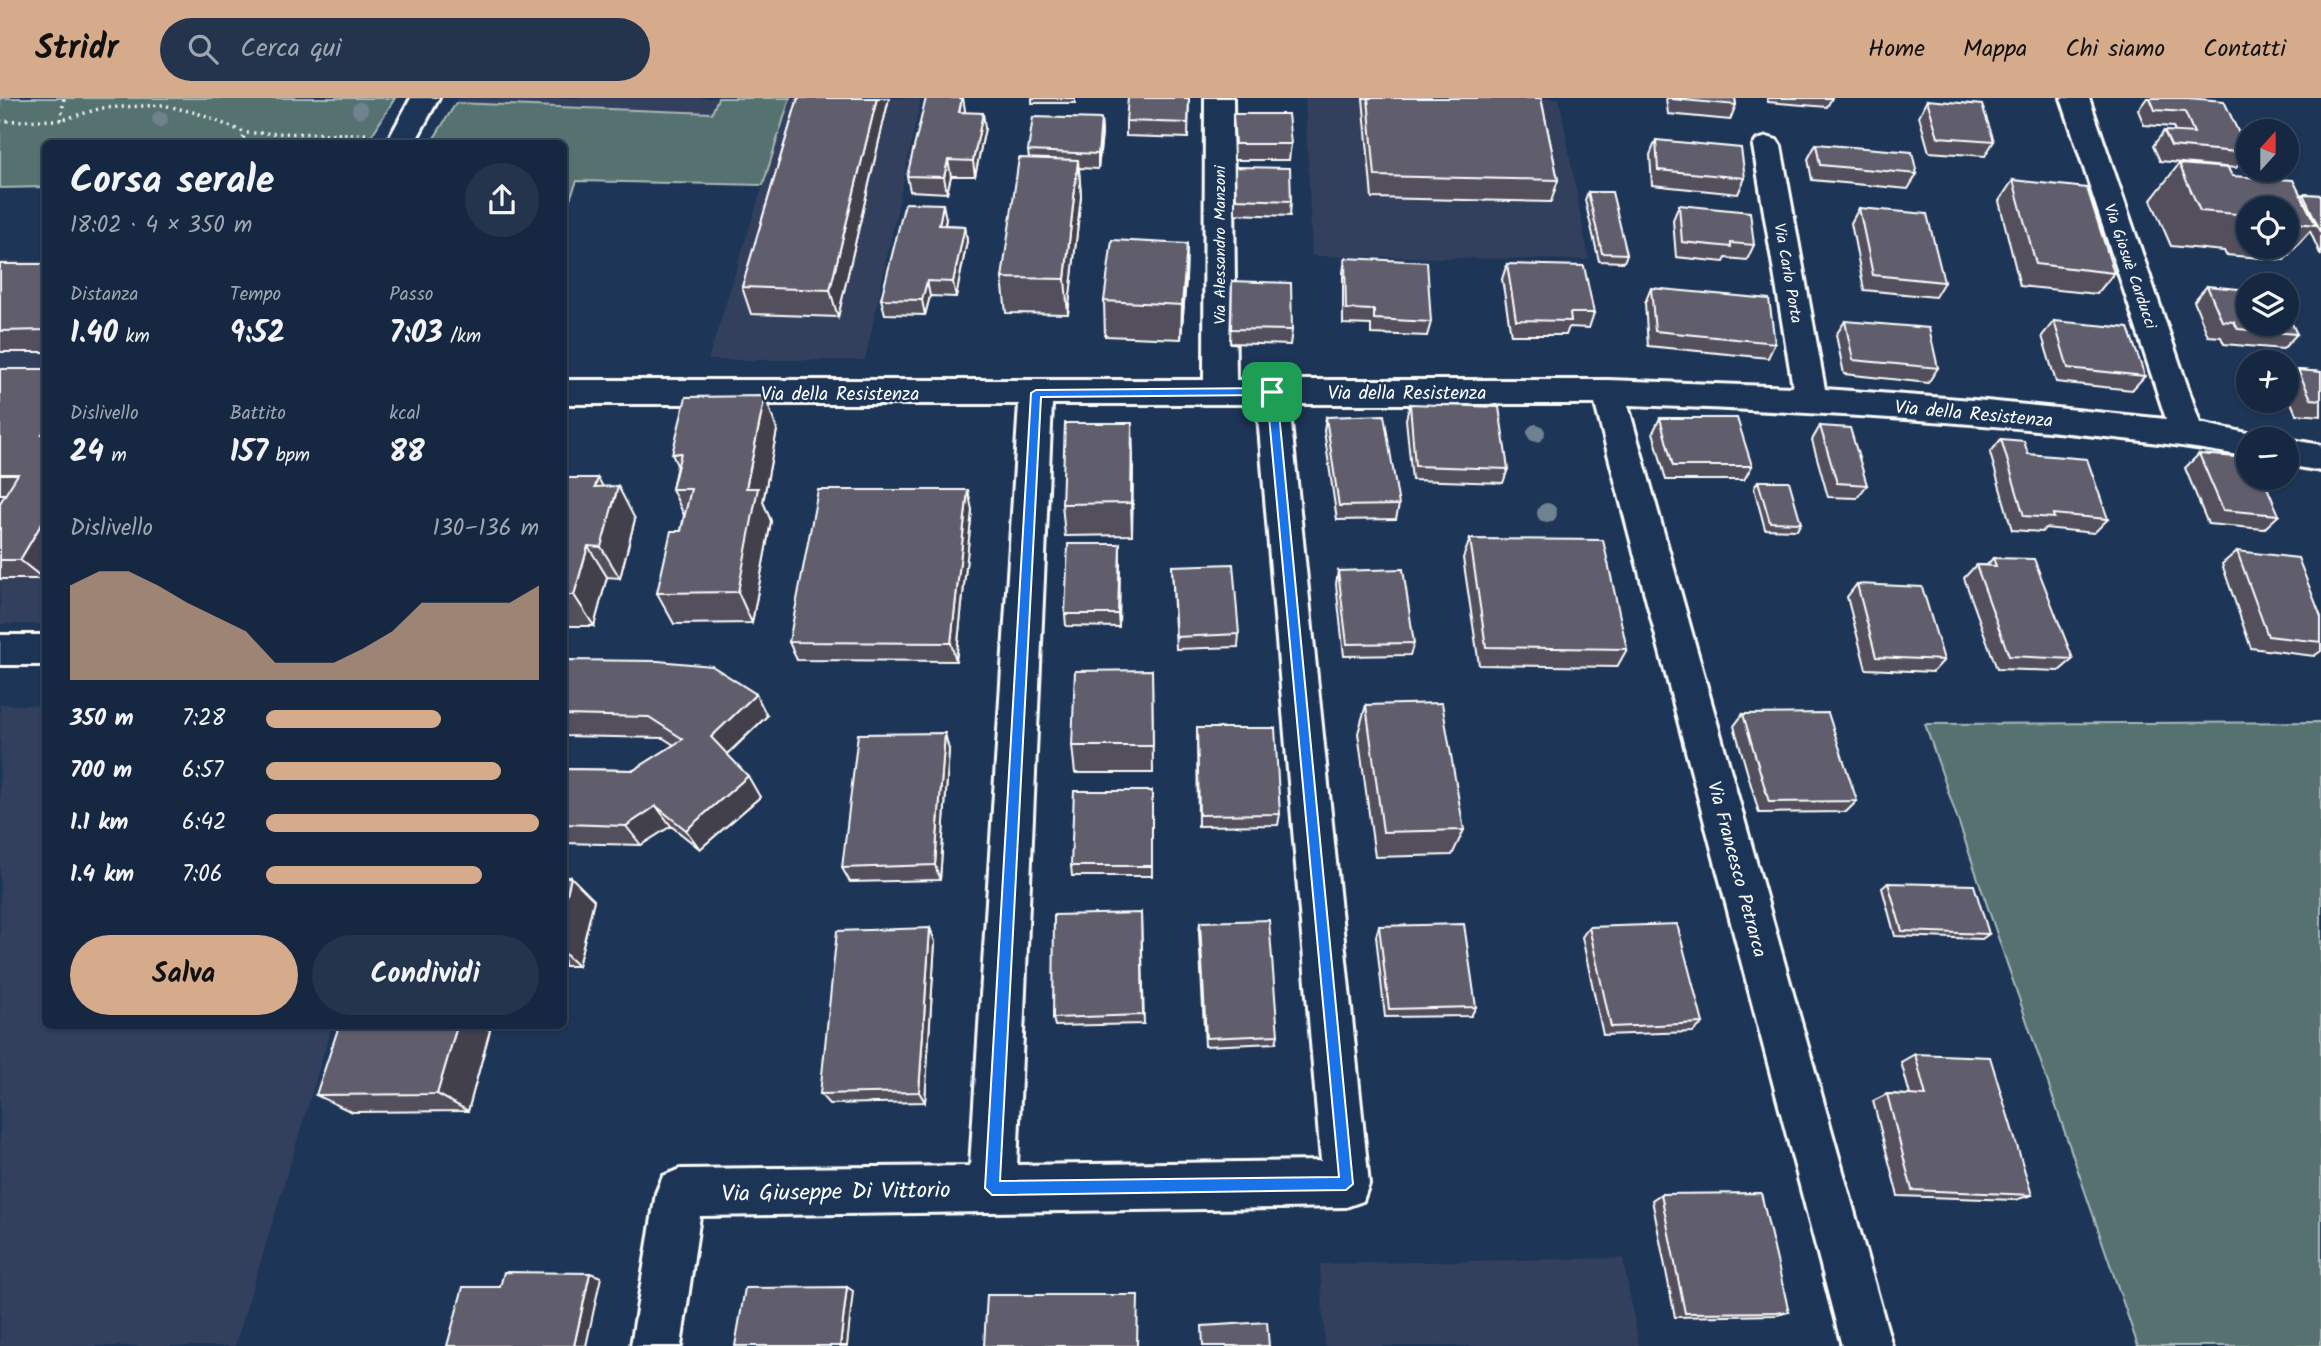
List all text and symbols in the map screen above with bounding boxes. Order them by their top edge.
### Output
search box [160,18,650,81]
text: Stridr [35,23,118,76]
text: Cerca qui [240,28,341,70]
icon: search [184,30,222,68]
text: Home [1868,30,1925,69]
text: Mappa [1963,30,2027,69]
text: Chi siamo [2065,30,2165,69]
text: Contatti [2203,30,2286,69]
north arrow [2236,119,2300,182]
map controls [2236,119,2299,490]
text: Corsa serale [70,152,274,212]
button: share [465,163,539,237]
street label: Via Alessandro Manzoni [1208,164,1233,324]
button: locate [2236,196,2299,259]
street label: Via Giosuè Carducci [2096,200,2163,334]
text: 18:02 · 4 × 350 m [70,208,252,244]
street label: Via Carlo Porta [1766,221,1809,325]
button: layers [2236,273,2299,336]
text: Distanza [70,280,139,310]
text: Tempo [230,280,281,310]
text: Passo [389,280,433,310]
text: 1.40 [70,310,118,358]
text: 9:52 [230,310,285,358]
text: 7:03 [389,310,443,358]
text: km [118,322,150,352]
text: /km [443,322,481,352]
button: + [2236,350,2299,413]
pin [1242,362,1302,422]
icon: arrive [1253,373,1291,411]
street label: Via della Resistenza [1328,379,1486,409]
street label: Via della Resistenza [761,380,919,410]
street label: Via della Resistenza [1893,393,2054,437]
text: Dislivello [70,399,139,429]
text: Battito [230,399,286,429]
text: kcal [389,399,420,429]
button: − [2236,427,2299,490]
text: 24 [70,429,104,477]
text: 157 [230,429,268,477]
text: 88 [389,429,425,477]
text: m [104,441,127,471]
text: bpm [268,441,310,471]
text: Dislivello [70,511,153,547]
text: 130–136 m [432,511,539,547]
text: 350 m [70,701,134,737]
text: 7:28 [182,701,225,737]
text: 700 m [70,753,132,789]
text: 6:57 [182,753,223,789]
street label: Via Francesco Petrarca [1698,778,1774,961]
text: 1.1 km [70,805,128,841]
text: 6:42 [182,805,226,841]
text: 1.4 km [70,857,134,893]
text: 7:06 [182,857,223,893]
button: Salva [70,935,298,1015]
button: Condividi [312,935,539,1015]
street label: Via Giuseppe Di Vittorio [721,1173,951,1213]

